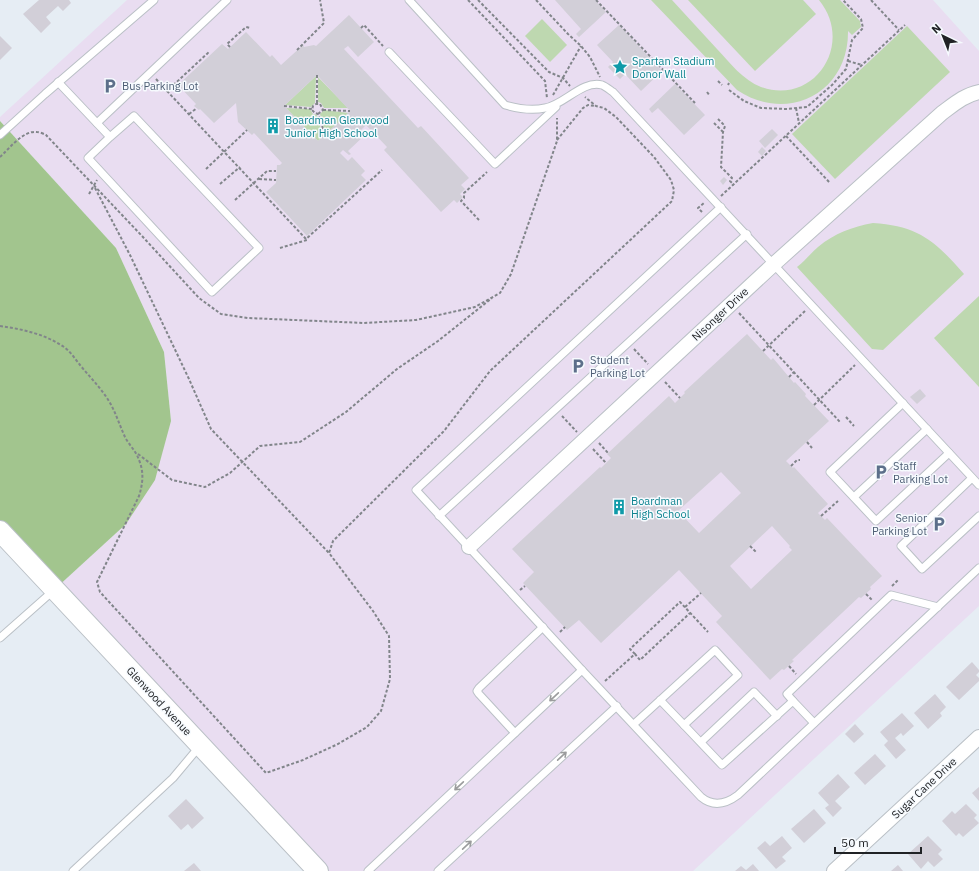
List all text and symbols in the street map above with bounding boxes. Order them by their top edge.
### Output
north arrow [923,16,963,56]
text: N [928,21,944,37]
place label: Spartan Stadium Donor Wall [632,54,714,81]
place icon: Spartan Stadium Donor Wall [611,58,629,76]
parking icon: Bus Parking Lot [101,77,119,95]
place label: Bus Parking Lot [122,79,199,93]
place label: Boardman Glenwood Junior High School [285,113,389,140]
building icon: Boardman Glenwood Junior High School [264,117,282,135]
street label: Nisonger Drive [689,284,751,344]
place label: Student Parking Lot [590,353,645,380]
parking icon: Student Parking Lot [569,357,587,375]
place label: Staff Parking Lot [893,459,948,486]
parking icon: Staff Parking Lot [872,463,890,481]
place label: Boardman High School [631,494,690,521]
building icon: Boardman High School [610,498,628,516]
place label: Senior Parking Lot [872,511,927,538]
parking icon: Senior Parking Lot [930,515,948,533]
street label: Glenwood Avenue [123,664,195,738]
one-way arrow [548,692,559,701]
one-way arrow [557,751,567,761]
street label: Sugar Cane Drive [888,754,960,822]
one-way arrow [454,781,464,790]
scale bar [835,829,921,855]
text: 50 m [841,835,869,850]
one-way arrow [461,840,472,849]

